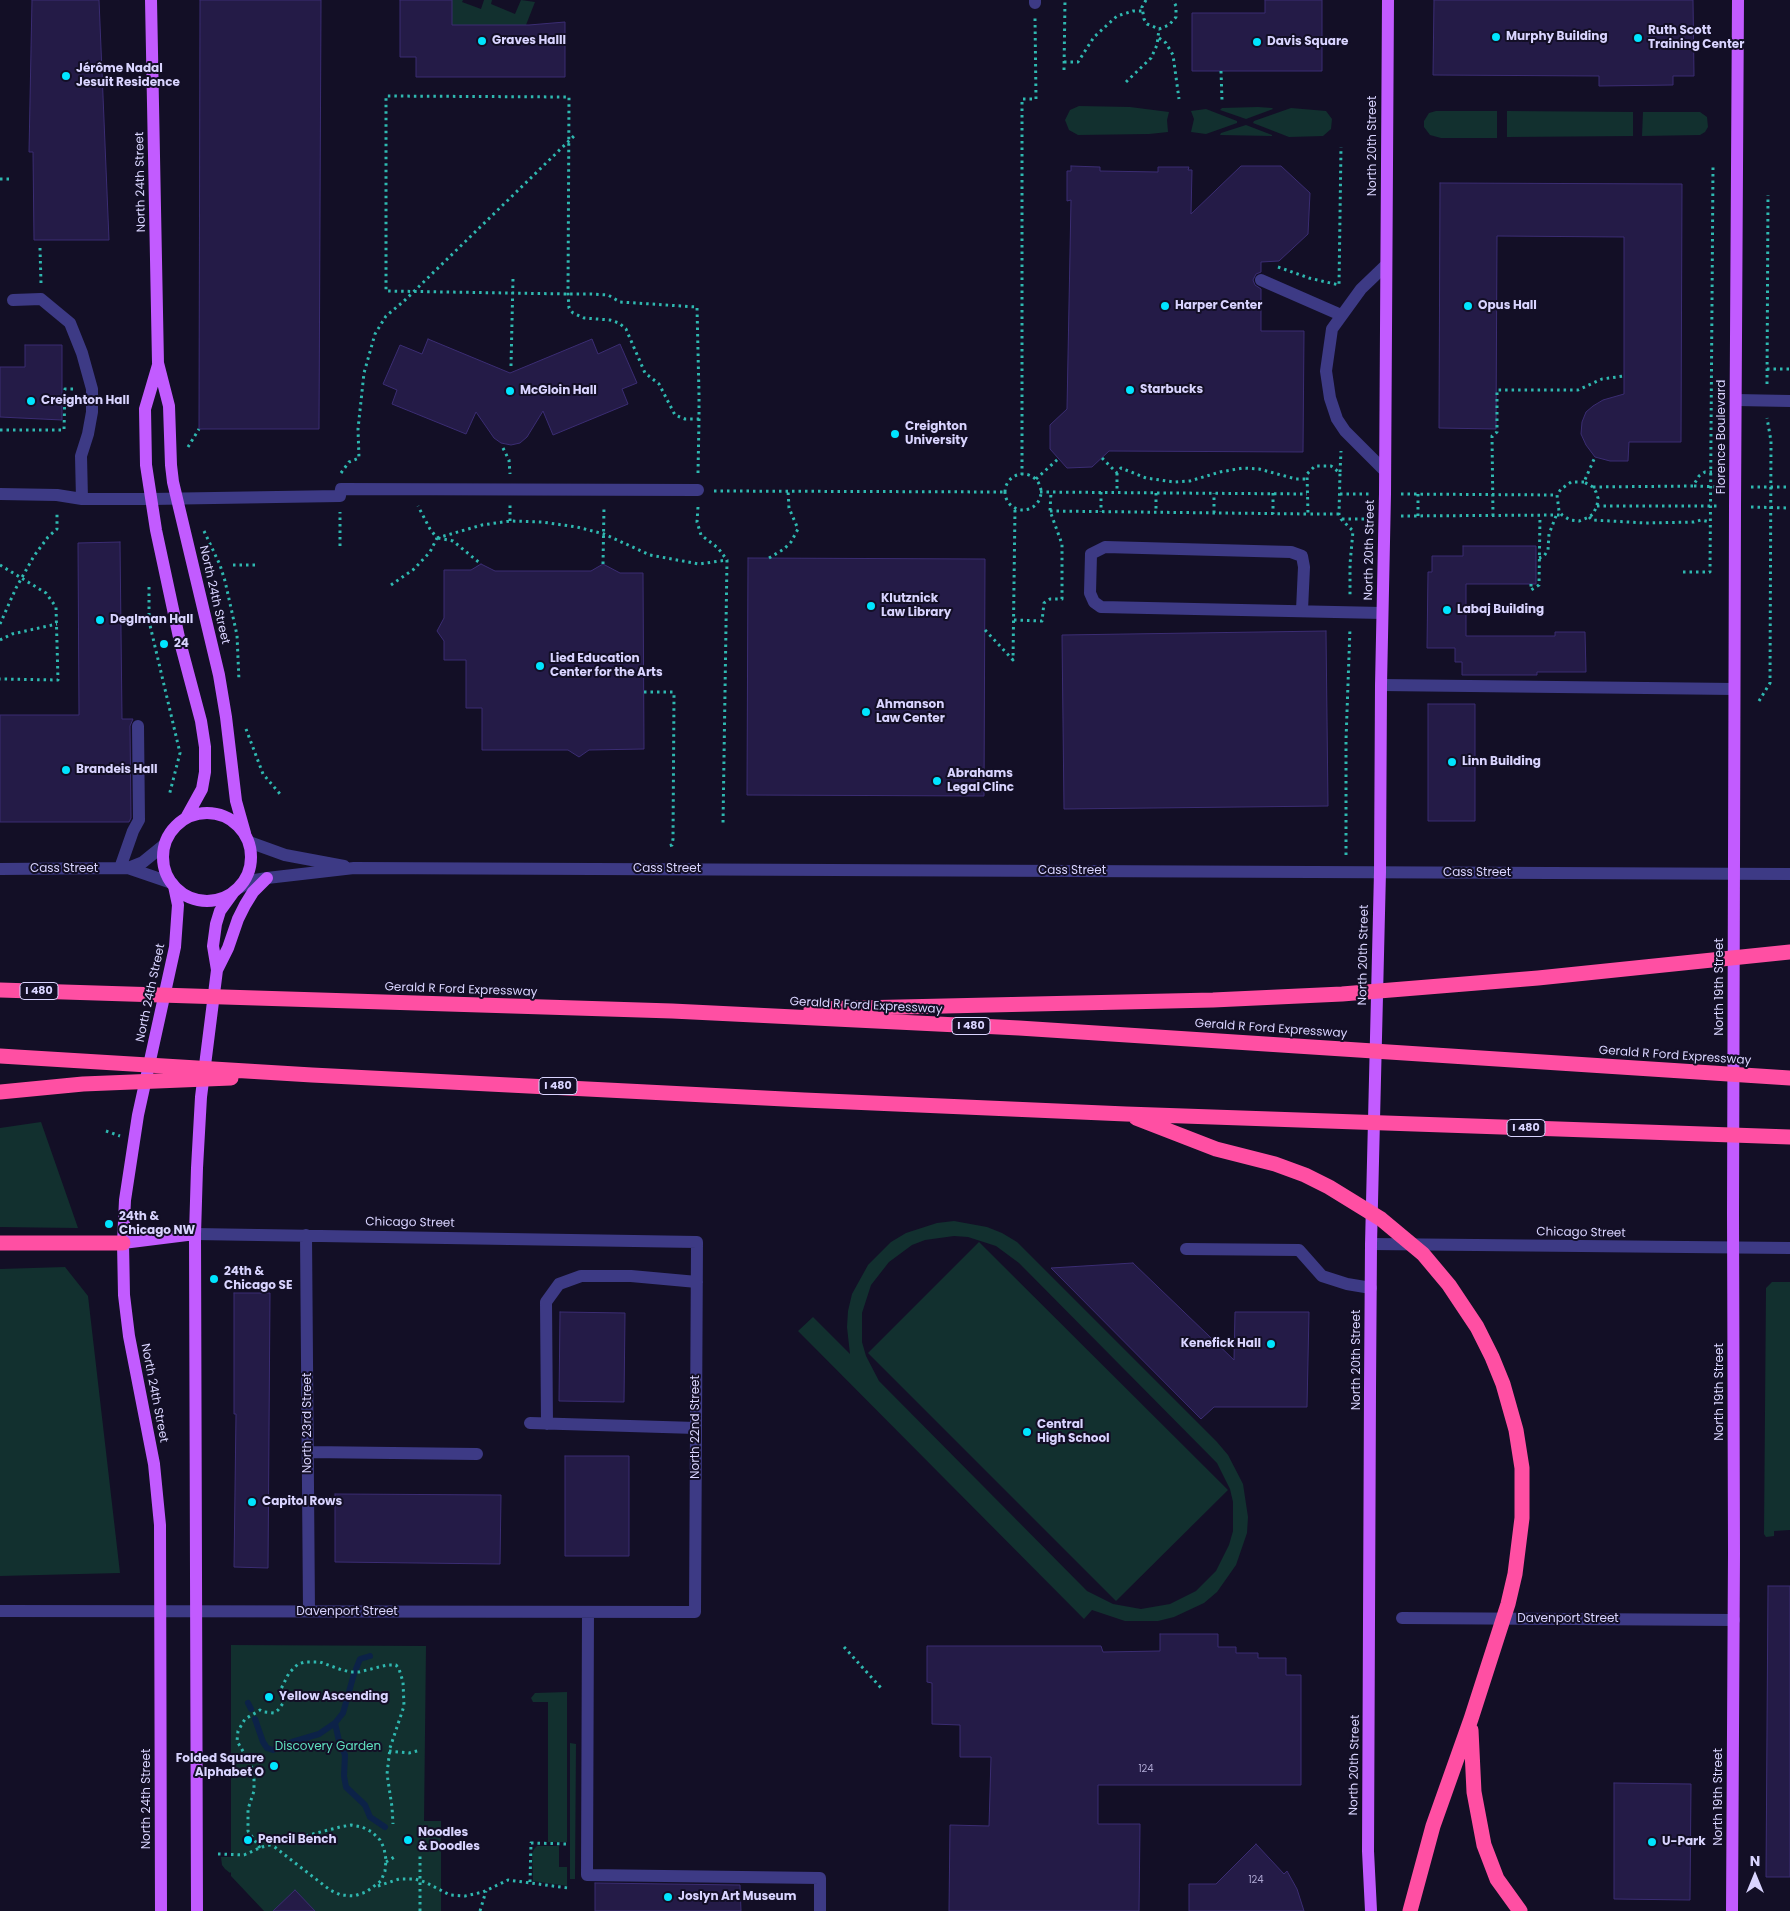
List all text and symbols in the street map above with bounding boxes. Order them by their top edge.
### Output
place label: Ruth Scott Training Center [1648,24,1744,52]
place label: Murphy Building [1506,30,1608,44]
marker: Murphy Building [1490,31,1502,43]
marker: Ruth Scott Training Center [1632,32,1644,44]
place label: Graves Halll [492,34,566,48]
marker: Graves Halll [476,35,488,47]
place label: Davis Square [1267,35,1348,49]
marker: Davis Square [1251,36,1263,48]
place label: Jérôme Nadal Jesuit Residence [76,62,180,90]
marker: Jérôme Nadal Jesuit Residence [60,70,72,82]
street label: North 20th Street [1366,96,1380,196]
street label: North 24th Street [133,132,149,232]
place label: Harper Center [1175,299,1262,313]
place label: Opus Hall [1478,299,1537,313]
marker: Harper Center [1159,300,1171,312]
marker: Opus Hall [1462,300,1474,312]
street label: Florence Boulevard [1715,380,1729,494]
place label: Starbucks [1140,383,1203,397]
place label: McGloin Hall [520,384,597,398]
marker: Starbucks [1124,384,1136,396]
marker: McGloin Hall [504,385,516,397]
place label: Creighton Hall [41,394,130,408]
marker: Creighton Hall [25,395,37,407]
place label: Creighton University [905,420,968,448]
marker: Creighton University [889,428,901,440]
street label: North 20th Street [1362,500,1378,600]
street label: North 24th Street [196,544,232,646]
place label: Klutznick Law Library [881,592,951,620]
marker: Klutznick Law Library [865,600,877,612]
place label: Labaj Building [1457,603,1544,617]
marker: Labaj Building [1441,604,1453,616]
place label: Deglman Hall [110,613,193,627]
marker: Deglman Hall [94,614,106,626]
place label: 24 [174,637,189,651]
marker: 24 [158,638,170,650]
place label: Lied Education Center for the Arts [550,652,663,680]
marker: Lied Education Center for the Arts [534,660,546,672]
place label: Ahmanson Law Center [876,698,945,726]
marker: Ahmanson Law Center [860,706,872,718]
place label: Linn Building [1462,755,1541,769]
marker: Linn Building [1446,756,1458,768]
place label: Brandeis Hall [76,763,158,777]
marker: Brandeis Hall [60,764,72,776]
place label: Abrahams Legal Clinc [947,767,1014,795]
marker: Abrahams Legal Clinc [931,775,943,787]
street label: Cass Street [30,862,98,876]
street label: Cass Street [633,862,701,876]
street label: Cass Street [1038,864,1106,878]
street label: Cass Street [1443,866,1511,880]
street label: North 20th Street [1356,905,1372,1005]
street label: North 19th Street [1713,938,1727,1036]
street label: North 24th Street [133,942,169,1044]
street label: Gerald R Ford Expressway [384,980,538,1000]
road number: I 480 [20,982,58,999]
street label: Gerald R Ford Expressway [789,995,943,1017]
street label: Gerald R Ford Expressway [1194,1016,1348,1042]
road number: I 480 [952,1018,990,1034]
street label: Gerald R Ford Expressway [1598,1043,1752,1069]
road number: I 480 [539,1078,577,1094]
road number: I 480 [1507,1120,1545,1136]
place label: 24th & Chicago NW [119,1210,195,1238]
street label: Chicago Street [365,1215,455,1231]
marker: 24th & Chicago NW [103,1218,115,1230]
street label: Chicago Street [1536,1225,1626,1241]
place label: 24th & Chicago SE [224,1265,292,1293]
marker: 24th & Chicago SE [208,1273,220,1285]
street label: North 20th Street [1350,1310,1364,1410]
place label: Kenefick Hall [1181,1337,1261,1351]
marker: Kenefick Hall [1265,1338,1277,1350]
street label: North 24th Street [137,1342,171,1444]
street label: North 19th Street [1713,1343,1727,1441]
street label: North 23rd Street [301,1373,315,1473]
street label: North 22nd Street [689,1375,703,1479]
place label: Central High School [1037,1418,1110,1446]
marker: Central High School [1021,1426,1033,1438]
place label: Capitol Rows [262,1495,342,1509]
marker: Capitol Rows [246,1496,258,1508]
street label: Davenport Street [296,1605,398,1619]
street label: Davenport Street [1517,1612,1619,1626]
place label: Yellow Ascending [279,1690,388,1704]
marker: Yellow Ascending [263,1691,275,1703]
street label: North 20th Street [1347,1715,1363,1815]
park label: Discovery Garden [275,1740,381,1754]
street label: North 19th Street [1712,1748,1726,1846]
street label: North 24th Street [140,1749,154,1849]
place label: Folded Square Alphabet O [176,1752,264,1780]
marker: Folded Square Alphabet O [268,1760,280,1772]
house number: 124 [1138,1763,1154,1775]
place label: Noodles & Doodles [418,1826,480,1854]
place label: Pencil Bench [258,1833,337,1847]
marker: Pencil Bench [242,1834,254,1846]
marker: Noodles & Doodles [402,1834,414,1846]
place label: U-Park [1662,1835,1706,1849]
marker: U-Park [1646,1836,1658,1848]
north arrow [1730,1851,1780,1901]
text: N [1750,1851,1760,1871]
house number: 124 [1248,1874,1264,1886]
place label: Joslyn Art Museum [678,1890,796,1904]
marker: Joslyn Art Museum [662,1891,674,1903]

